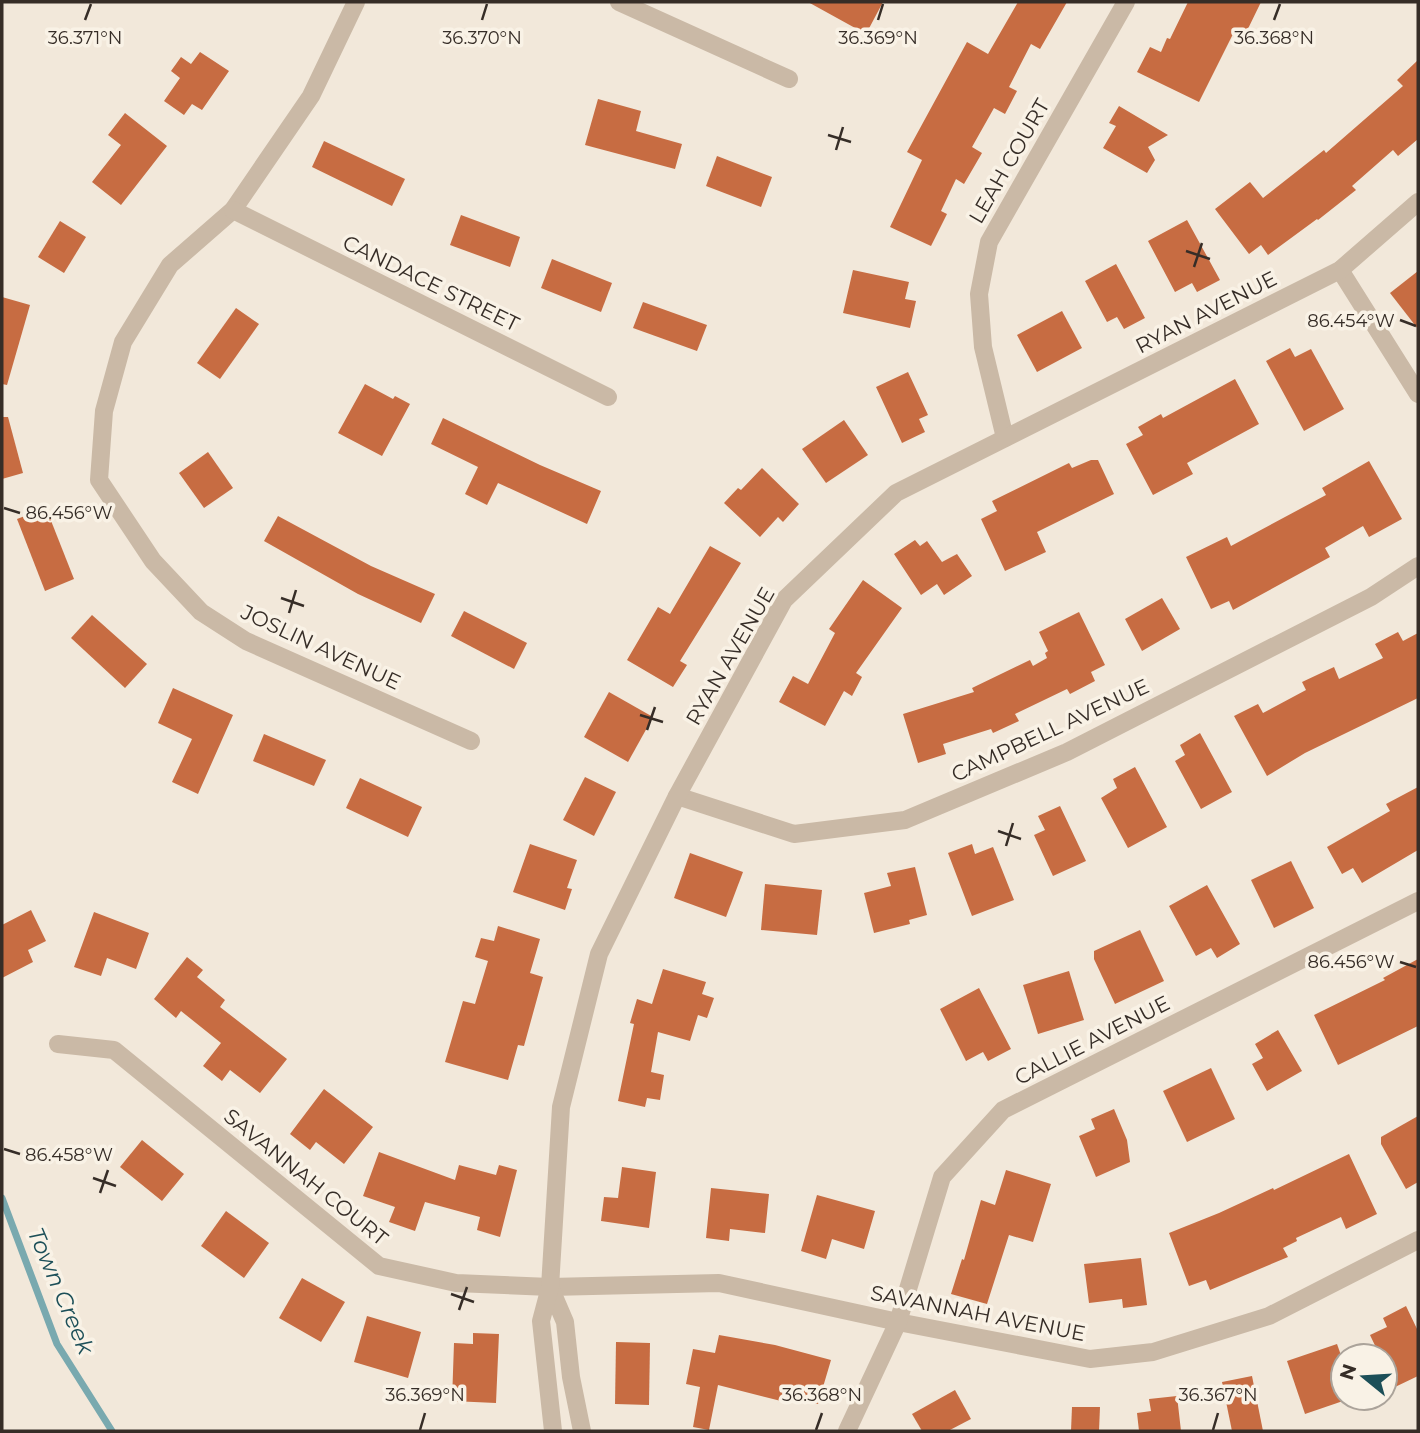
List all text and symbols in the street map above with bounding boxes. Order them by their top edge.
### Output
text: 36.371°N [48,27,122,49]
text: 36.370°N [442,27,522,49]
text: 36.369°N [838,27,918,49]
text: 36.368°N [1234,27,1314,49]
street label: LEAH COURT [963,94,1055,228]
street label: CANDACE STREET [339,229,523,337]
street label: RYAN AVENUE [1131,266,1281,358]
text: 86.454°W [1307,310,1395,332]
text: 86.456°W [26,502,112,524]
street label: RYAN AVENUE [680,582,780,730]
street label: JOSLIN AVENUE [237,599,405,695]
street label: CAMPBELL AVENUE [947,673,1153,787]
text: 86.456°W [1308,951,1394,973]
street label: CALLIE AVENUE [1010,990,1174,1090]
street label: SAVANNAH COURT [219,1103,393,1251]
text: 86.458°W [25,1144,113,1166]
water label: Town Creek [22,1224,101,1360]
street label: SAVANNAH AVENUE [868,1280,1088,1346]
north arrow [1329,1342,1399,1412]
text: N [1335,1361,1362,1383]
text: 36.369°N [385,1384,465,1406]
text: 36.368°N [782,1384,862,1406]
text: 36.367°N [1178,1384,1258,1406]

